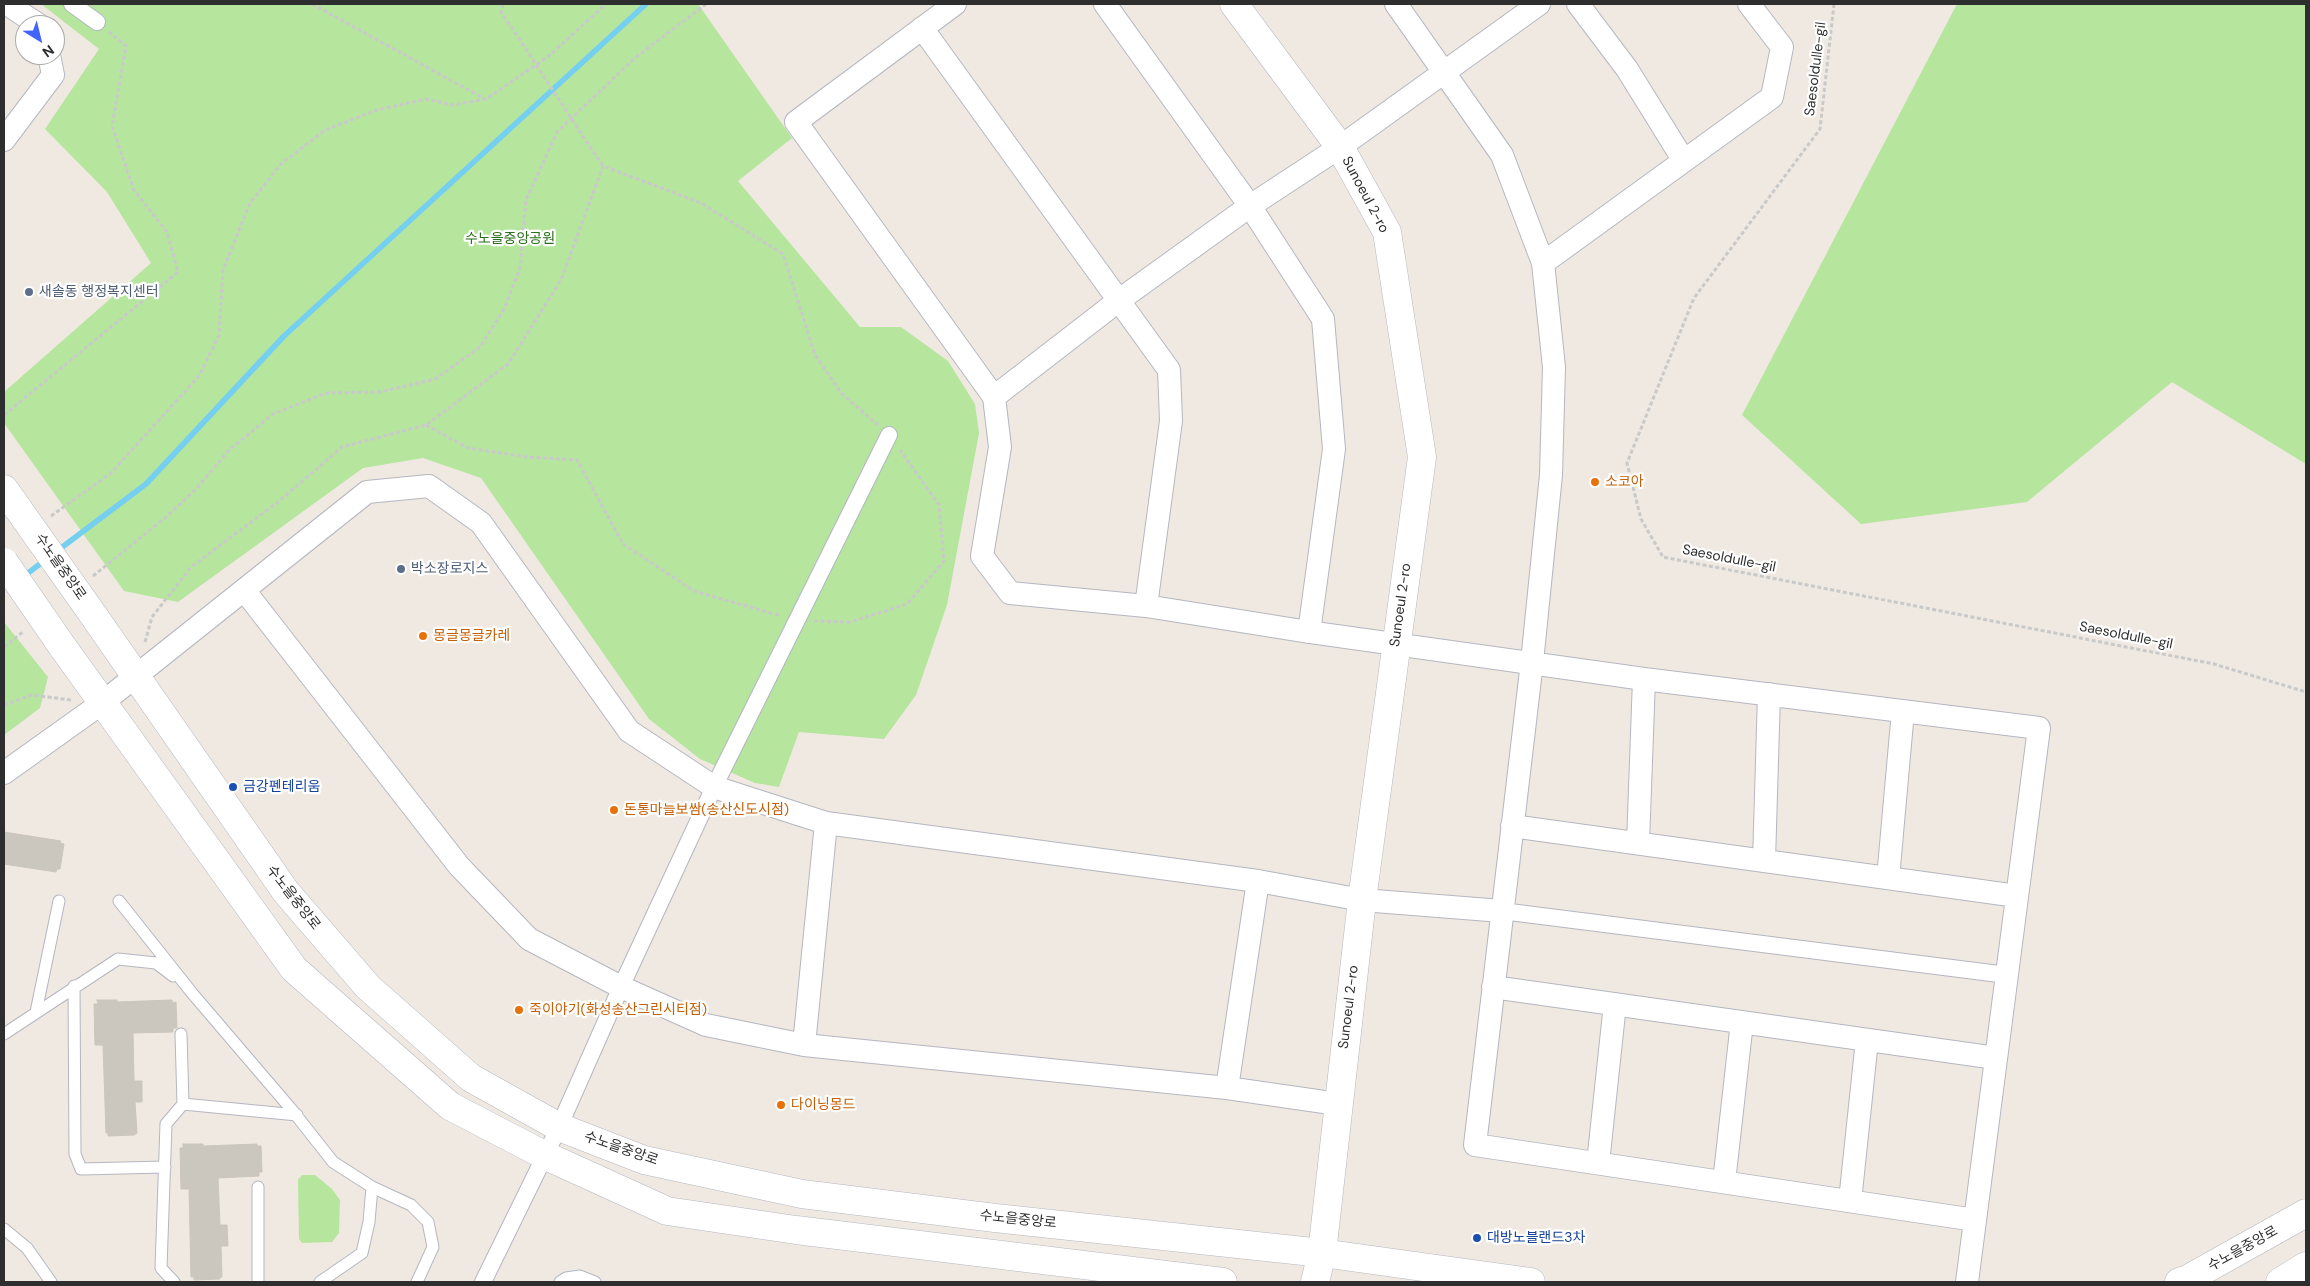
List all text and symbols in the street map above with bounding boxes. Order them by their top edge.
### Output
north arrow [15,15,65,65]
street label: Saesoldulle-gil [1802,21,1830,117]
text: N [39,41,58,62]
street label: Sunoeul 2-ro [1338,154,1392,236]
park label: 수노을중앙공원 [465,231,555,247]
place label: 새솔동 행정복지센터 [39,284,159,300]
marker: 새솔동 행정복지센터 [23,286,35,298]
place label: 소코아 [1605,474,1644,490]
marker: 소코아 [1589,476,1601,488]
street label: 수노을중앙로 [31,531,89,603]
street label: Saesoldulle-gil [1681,542,1777,576]
place label: 박소장로지스 [411,561,488,577]
street label: Sunoeul 2-ro [1387,562,1415,648]
marker: 박소장로지스 [395,563,407,575]
street label: Saesoldulle-gil [2078,619,2174,653]
place label: 몽글몽글카레 [433,628,510,644]
marker: 몽글몽글카레 [417,630,429,642]
place label: 금강펜테리움 [243,779,320,795]
marker: 금강펜테리움 [227,781,239,793]
place label: 돈통마늘보쌈(송산신도시점) [624,802,789,818]
marker: 돈통마늘보쌈(송산신도시점) [608,804,620,816]
street label: 수노을중앙로 [263,862,323,934]
street label: Sunoeul 2-ro [1336,964,1362,1050]
place label: 죽이야기(화성송산그린시티점) [529,1002,707,1018]
marker: 죽이야기(화성송산그린시티점) [513,1004,525,1016]
place label: 다이닝몽드 [791,1097,855,1113]
marker: 다이닝몽드 [775,1099,787,1111]
street label: 수노을중앙로 [582,1128,660,1170]
street label: 수노을중앙로 [979,1208,1057,1232]
street label: 수노을중앙로 [2205,1223,2281,1275]
place label: 대방노블랜드3차 [1487,1230,1585,1246]
marker: 대방노블랜드3차 [1471,1232,1483,1244]

